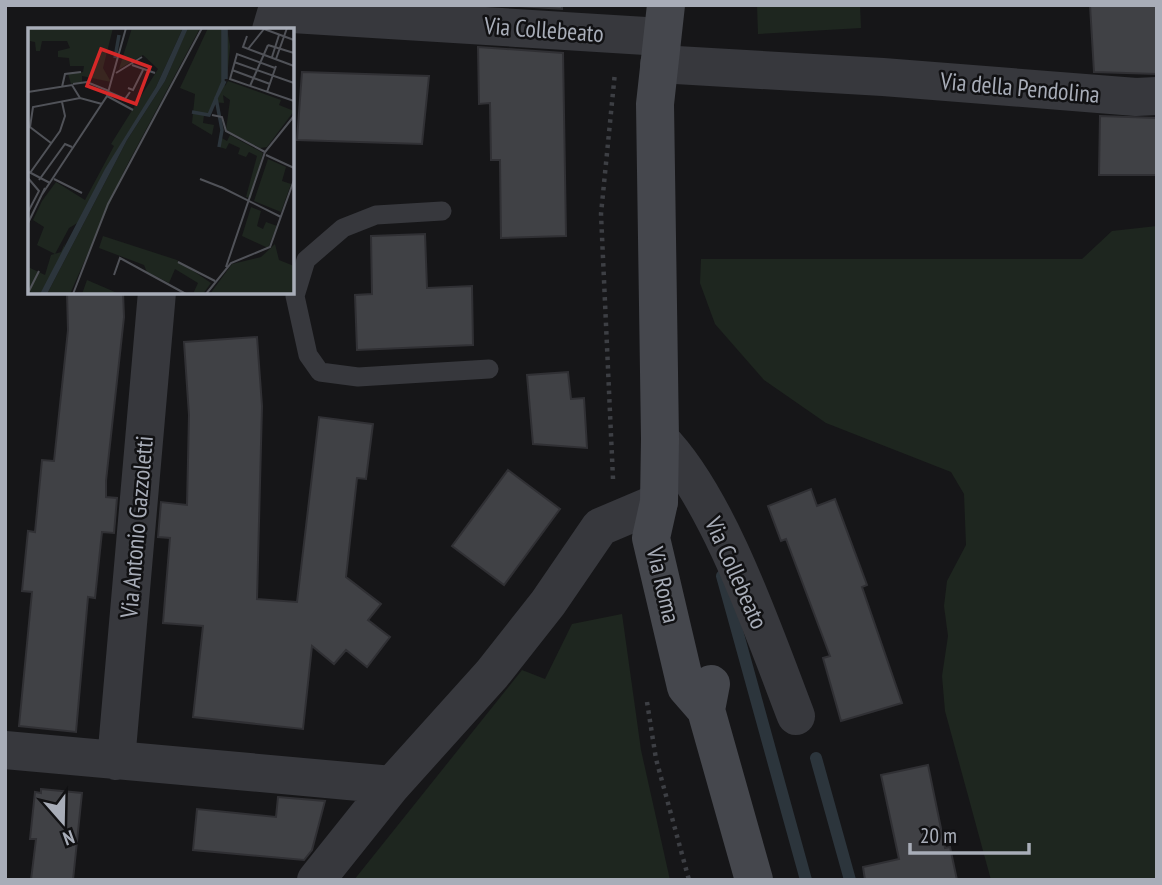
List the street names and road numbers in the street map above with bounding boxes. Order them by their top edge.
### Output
street label: Via Collebeato [482,10,605,49]
street label: Via della Pendolina [938,65,1101,110]
street label: Via Antonio Gazzoletti [113,435,160,620]
street label: Via Collebeato [698,511,775,634]
street label: Via Roma [639,543,687,626]

